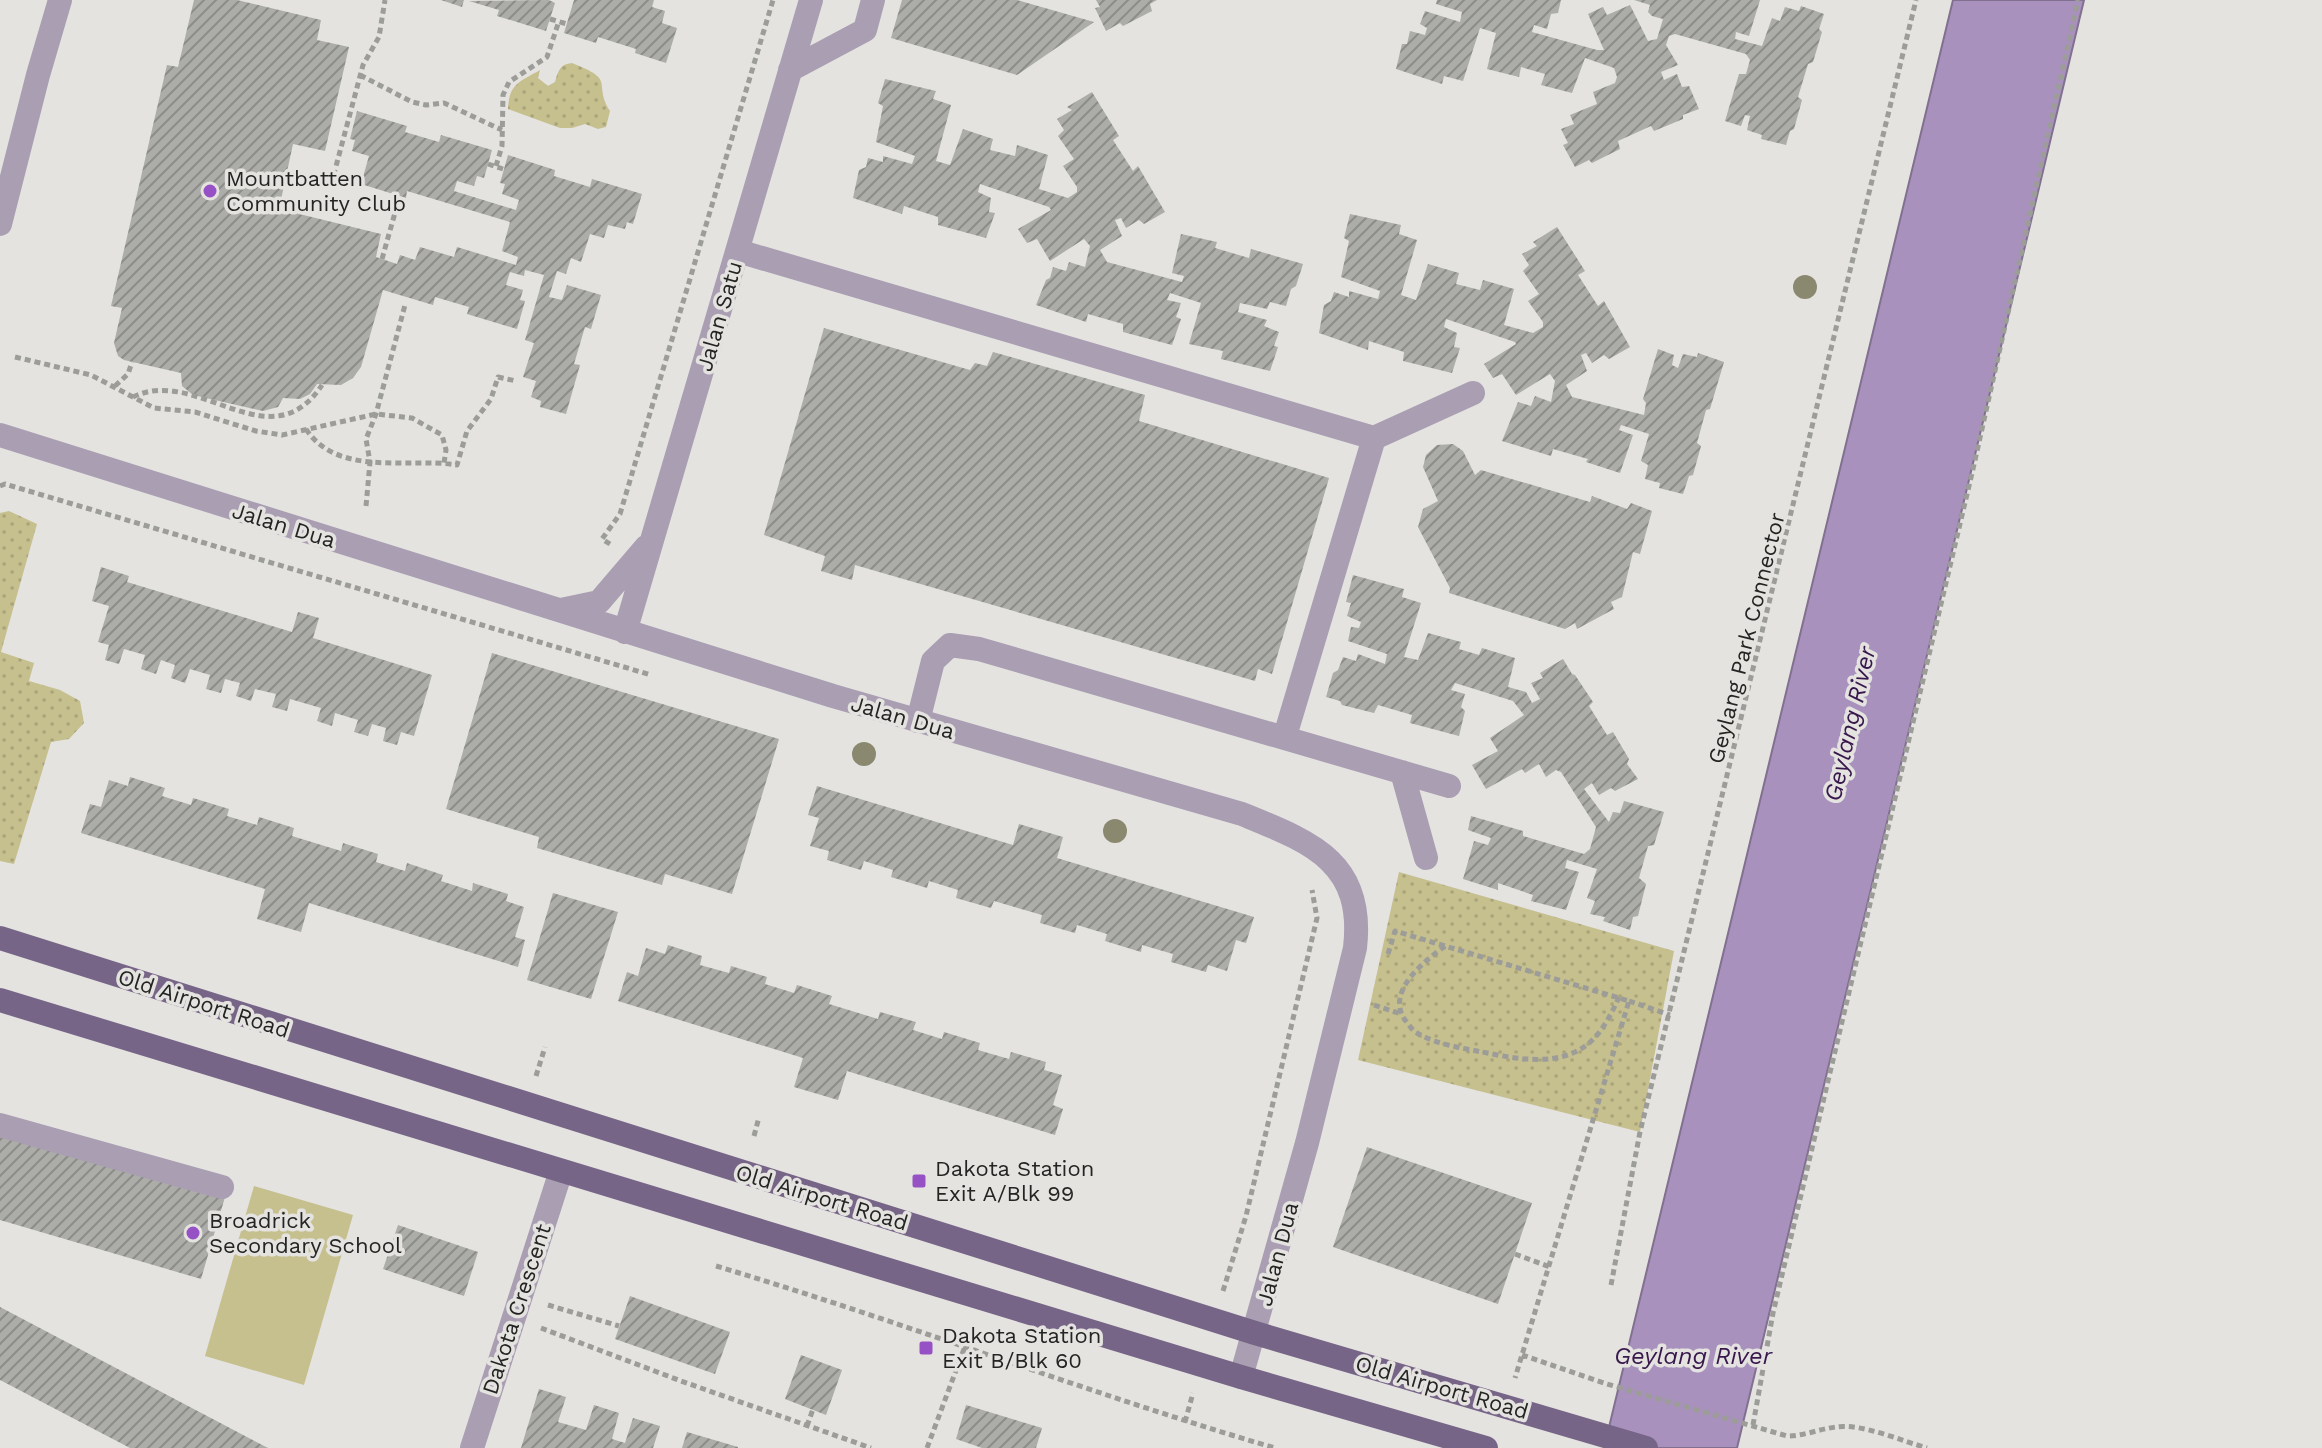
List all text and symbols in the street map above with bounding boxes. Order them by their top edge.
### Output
place label: Mountbatten Community Club [226,166,406,216]
marker: Mountbatten Community Club [201,182,219,200]
street label: Jalan Satu [692,258,747,374]
street label: Jalan Dua [229,498,339,553]
street label: Geylang Park Connector [1703,510,1790,766]
water label: Geylang River [1819,642,1882,804]
street label: Jalan Dua [848,691,958,744]
street label: Old Airport Road [115,964,293,1043]
place label: Dakota Station Exit A/Blk 99 [935,1156,1094,1206]
street label: Old Airport Road [733,1159,911,1236]
marker: Dakota Station Exit A/Blk 99 [910,1172,928,1190]
street label: Jalan Dua [1252,1199,1303,1309]
place label: Broadrick Secondary School [209,1208,402,1258]
street label: Dakota Crescent [477,1221,556,1398]
marker: Broadrick Secondary School [184,1224,202,1242]
place label: Dakota Station Exit B/Blk 60 [942,1323,1101,1373]
marker: Dakota Station Exit B/Blk 60 [917,1339,935,1357]
water label: Geylang River [1614,1342,1774,1370]
street label: Old Airport Road [1353,1351,1531,1424]

